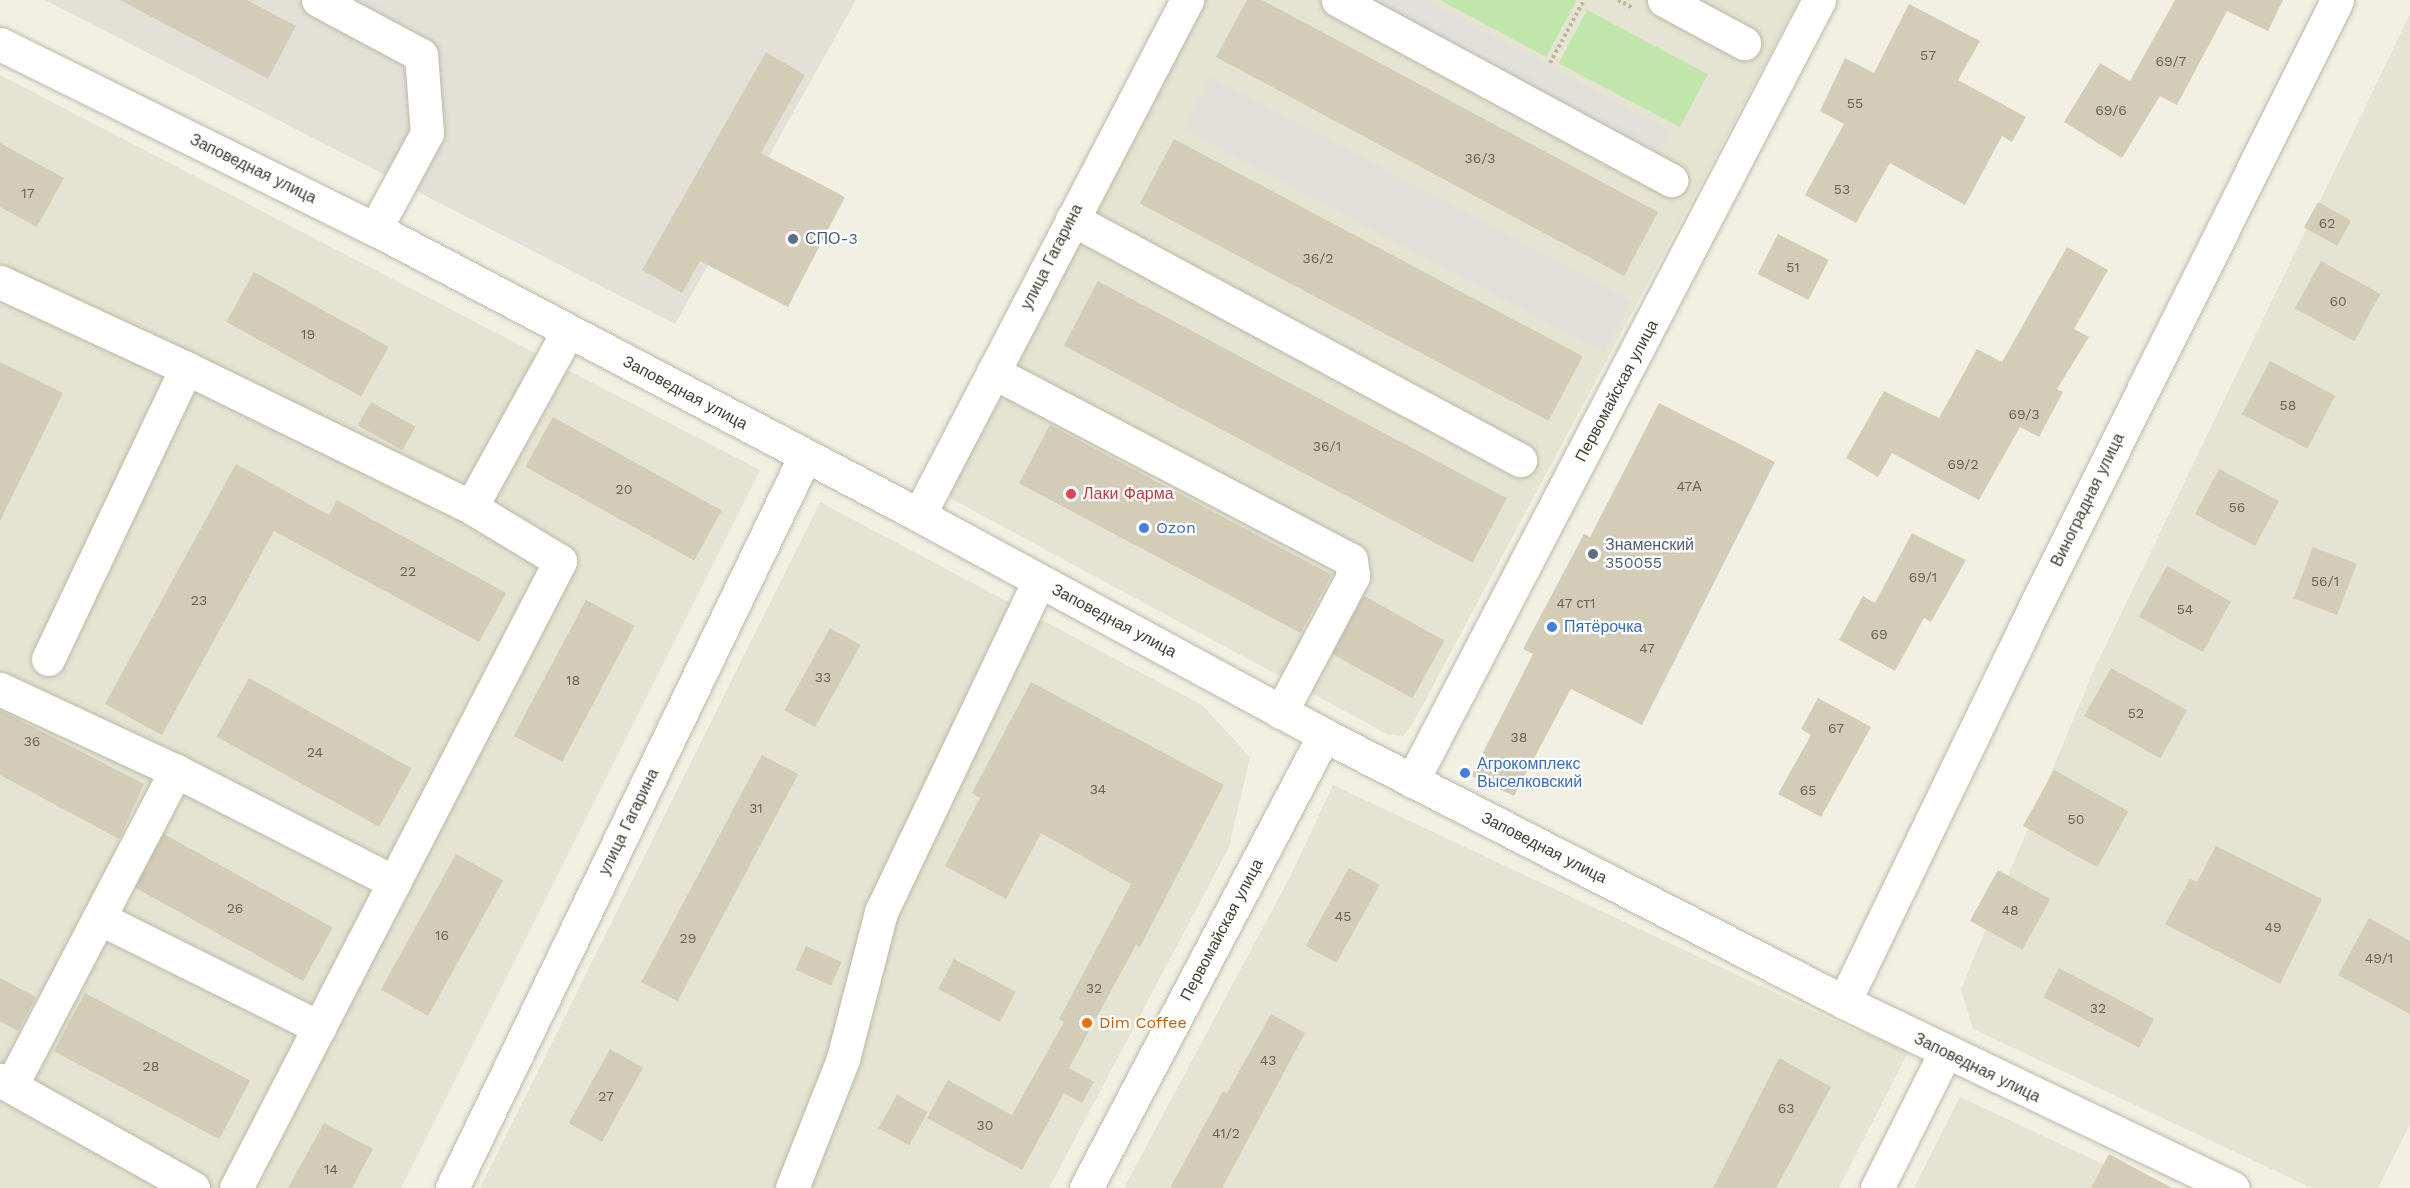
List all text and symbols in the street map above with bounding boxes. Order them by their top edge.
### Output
house number: 57 [1920,47,1936,63]
house number: 69/7 [2156,53,2186,69]
house number: 55 [1847,95,1863,111]
house number: 69/6 [2095,102,2127,118]
street label: Заповедная улица [187,130,319,208]
house number: 36/3 [1465,150,1495,166]
house number: 53 [1834,181,1850,197]
house number: 17 [21,185,35,201]
street label: улица Гагарина [1017,201,1087,313]
house number: 62 [2319,215,2335,231]
place label: СПО-3 [805,229,858,249]
marker: СПО-3 [786,232,800,246]
house number: 36/2 [1303,250,1333,266]
house number: 51 [1786,259,1800,275]
house number: 60 [2329,293,2347,309]
street label: Первомайская улица [1572,317,1662,465]
house number: 19 [301,326,315,342]
street label: Заповедная улица [619,352,751,434]
house number: 58 [2280,397,2296,413]
house number: 69/3 [2008,406,2040,422]
street label: Виноградная улица [2047,430,2129,570]
house number: 36/1 [1313,438,1341,454]
house number: 69/2 [1947,456,1979,472]
house number: 47А [1676,478,1702,494]
house number: 20 [616,481,632,497]
place label: Лаки Фарма [1083,484,1174,504]
marker: Лаки Фарма [1064,487,1078,501]
house number: 56 [2229,499,2245,515]
place label: Ozon [1156,518,1196,538]
marker: Ozon [1137,521,1151,535]
place label: Знаменский 350055 [1605,535,1694,573]
marker: Знаменский 350055 [1586,547,1600,561]
house number: 22 [400,563,416,579]
house number: 69/1 [1909,569,1937,585]
house number: 56/1 [2311,573,2339,589]
street label: Заповедная улица [1048,580,1180,662]
house number: 23 [191,592,207,608]
house number: 47 ст1 [1556,595,1596,611]
house number: 54 [2177,601,2193,617]
place label: Пятёрочка [1564,617,1642,637]
marker: Пятёрочка [1545,620,1559,634]
house number: 69 [1870,626,1888,642]
house number: 47 [1639,640,1655,656]
house number: 33 [815,669,831,685]
house number: 18 [566,672,580,688]
house number: 52 [2128,705,2144,721]
house number: 67 [1828,720,1844,736]
house number: 38 [1511,729,1527,745]
house number: 36 [24,733,40,749]
house number: 24 [307,744,323,760]
place label: Агрокомплекс Выселковский [1477,754,1582,792]
street label: улица Гагарина [595,766,663,878]
marker: Агрокомплекс Выселковский [1458,766,1472,780]
house number: 34 [1090,781,1106,797]
house number: 65 [1800,782,1816,798]
house number: 31 [749,800,763,816]
street label: Заповедная улица [1478,808,1610,888]
house number: 50 [2068,811,2084,827]
street label: Первомайская улица [1177,856,1267,1004]
house number: 26 [227,900,243,916]
house number: 48 [2001,902,2019,918]
house number: 45 [1335,908,1351,924]
house number: 49 [2264,919,2282,935]
house number: 16 [435,927,449,943]
house number: 29 [680,930,696,946]
house number: 49/1 [2365,950,2393,966]
house number: 32 [1086,980,1102,996]
house number: 32 [2090,1000,2106,1016]
place label: Dim Coffee [1099,1013,1187,1033]
marker: Dim Coffee [1080,1016,1094,1030]
street label: Заповедная улица [1911,1029,2043,1107]
house number: 43 [1260,1052,1276,1068]
house number: 28 [143,1058,159,1074]
house number: 27 [598,1088,614,1104]
house number: 63 [1778,1100,1794,1116]
house number: 30 [977,1117,993,1133]
house number: 41/2 [1212,1125,1240,1141]
house number: 14 [324,1161,338,1177]

